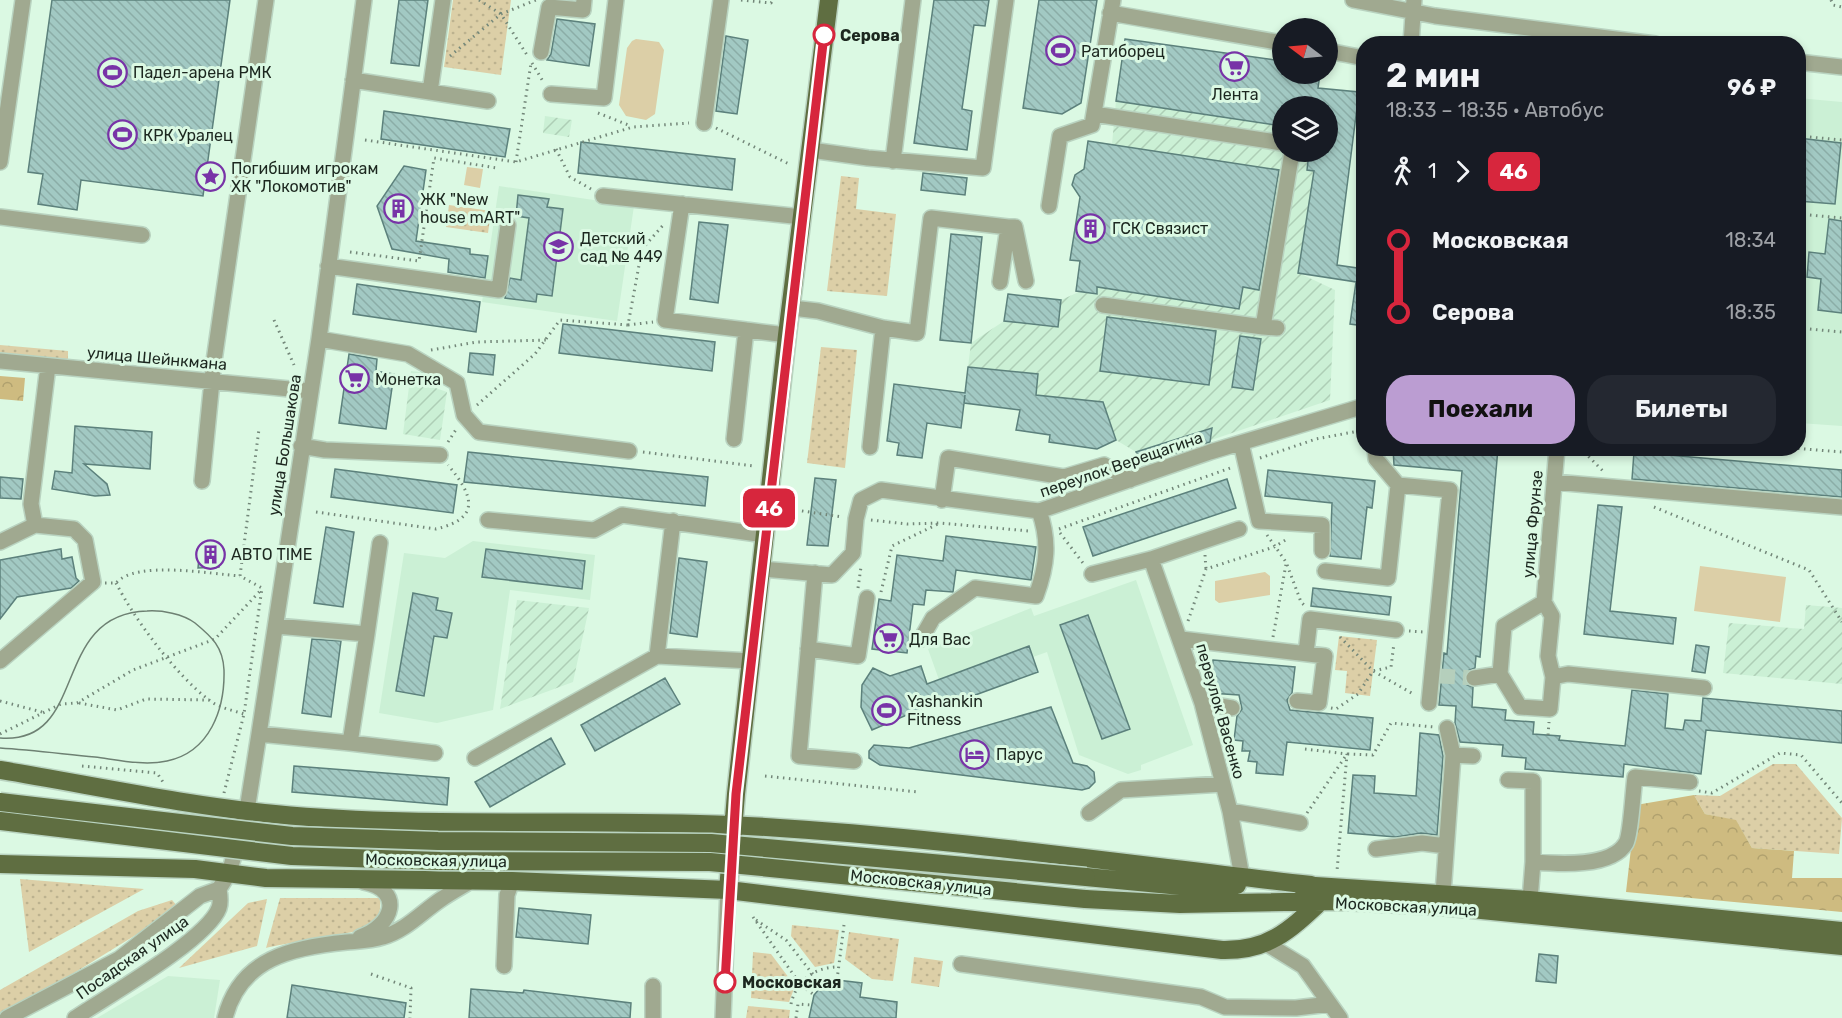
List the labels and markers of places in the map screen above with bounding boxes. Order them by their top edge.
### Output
marker: Серова [813,24,835,46]
place label: Серова [840,26,900,45]
sports icon: Ратиборец [1044,35,1076,67]
place label: Ратиборец [1081,42,1165,61]
supermarket icon: Лента [1219,50,1251,82]
sports icon: Падел-арена РМК [96,56,128,88]
place label: Падел-арена РМК [133,63,272,82]
place label: Лента [1211,85,1259,104]
sports icon: КРК Уралец [106,119,138,151]
place label: КРК Уралец [143,126,233,145]
place label: Погибшим игрокам ХК "Локомотив" [231,159,378,196]
place icon: Погибшим игрокам ХК "Локомотив" [194,161,226,193]
place label: ЖК "New house mART" [420,190,520,227]
building icon: ЖК "New house mART" [383,192,415,224]
building icon: ГСК Связист [1075,212,1107,244]
place label: ГСК Связист [1112,219,1208,238]
place label: Детский сад № 449 [580,229,663,266]
school or university icon: Детский сад № 449 [543,231,575,263]
supermarket icon: Монетка [338,363,370,395]
place label: Монетка [375,370,441,389]
building icon: АВТО TIME [194,538,226,570]
place label: АВТО TIME [231,545,312,564]
supermarket icon: Для Вас [872,623,904,655]
place label: Для Вас [909,630,971,649]
place label: Yashankin Fitness [907,692,983,729]
sports icon: Yashankin Fitness [870,694,902,726]
hotel icon: Парус [959,738,991,770]
place label: Парус [996,745,1043,764]
marker: Московская [714,971,736,993]
place label: Московская [742,973,842,992]

